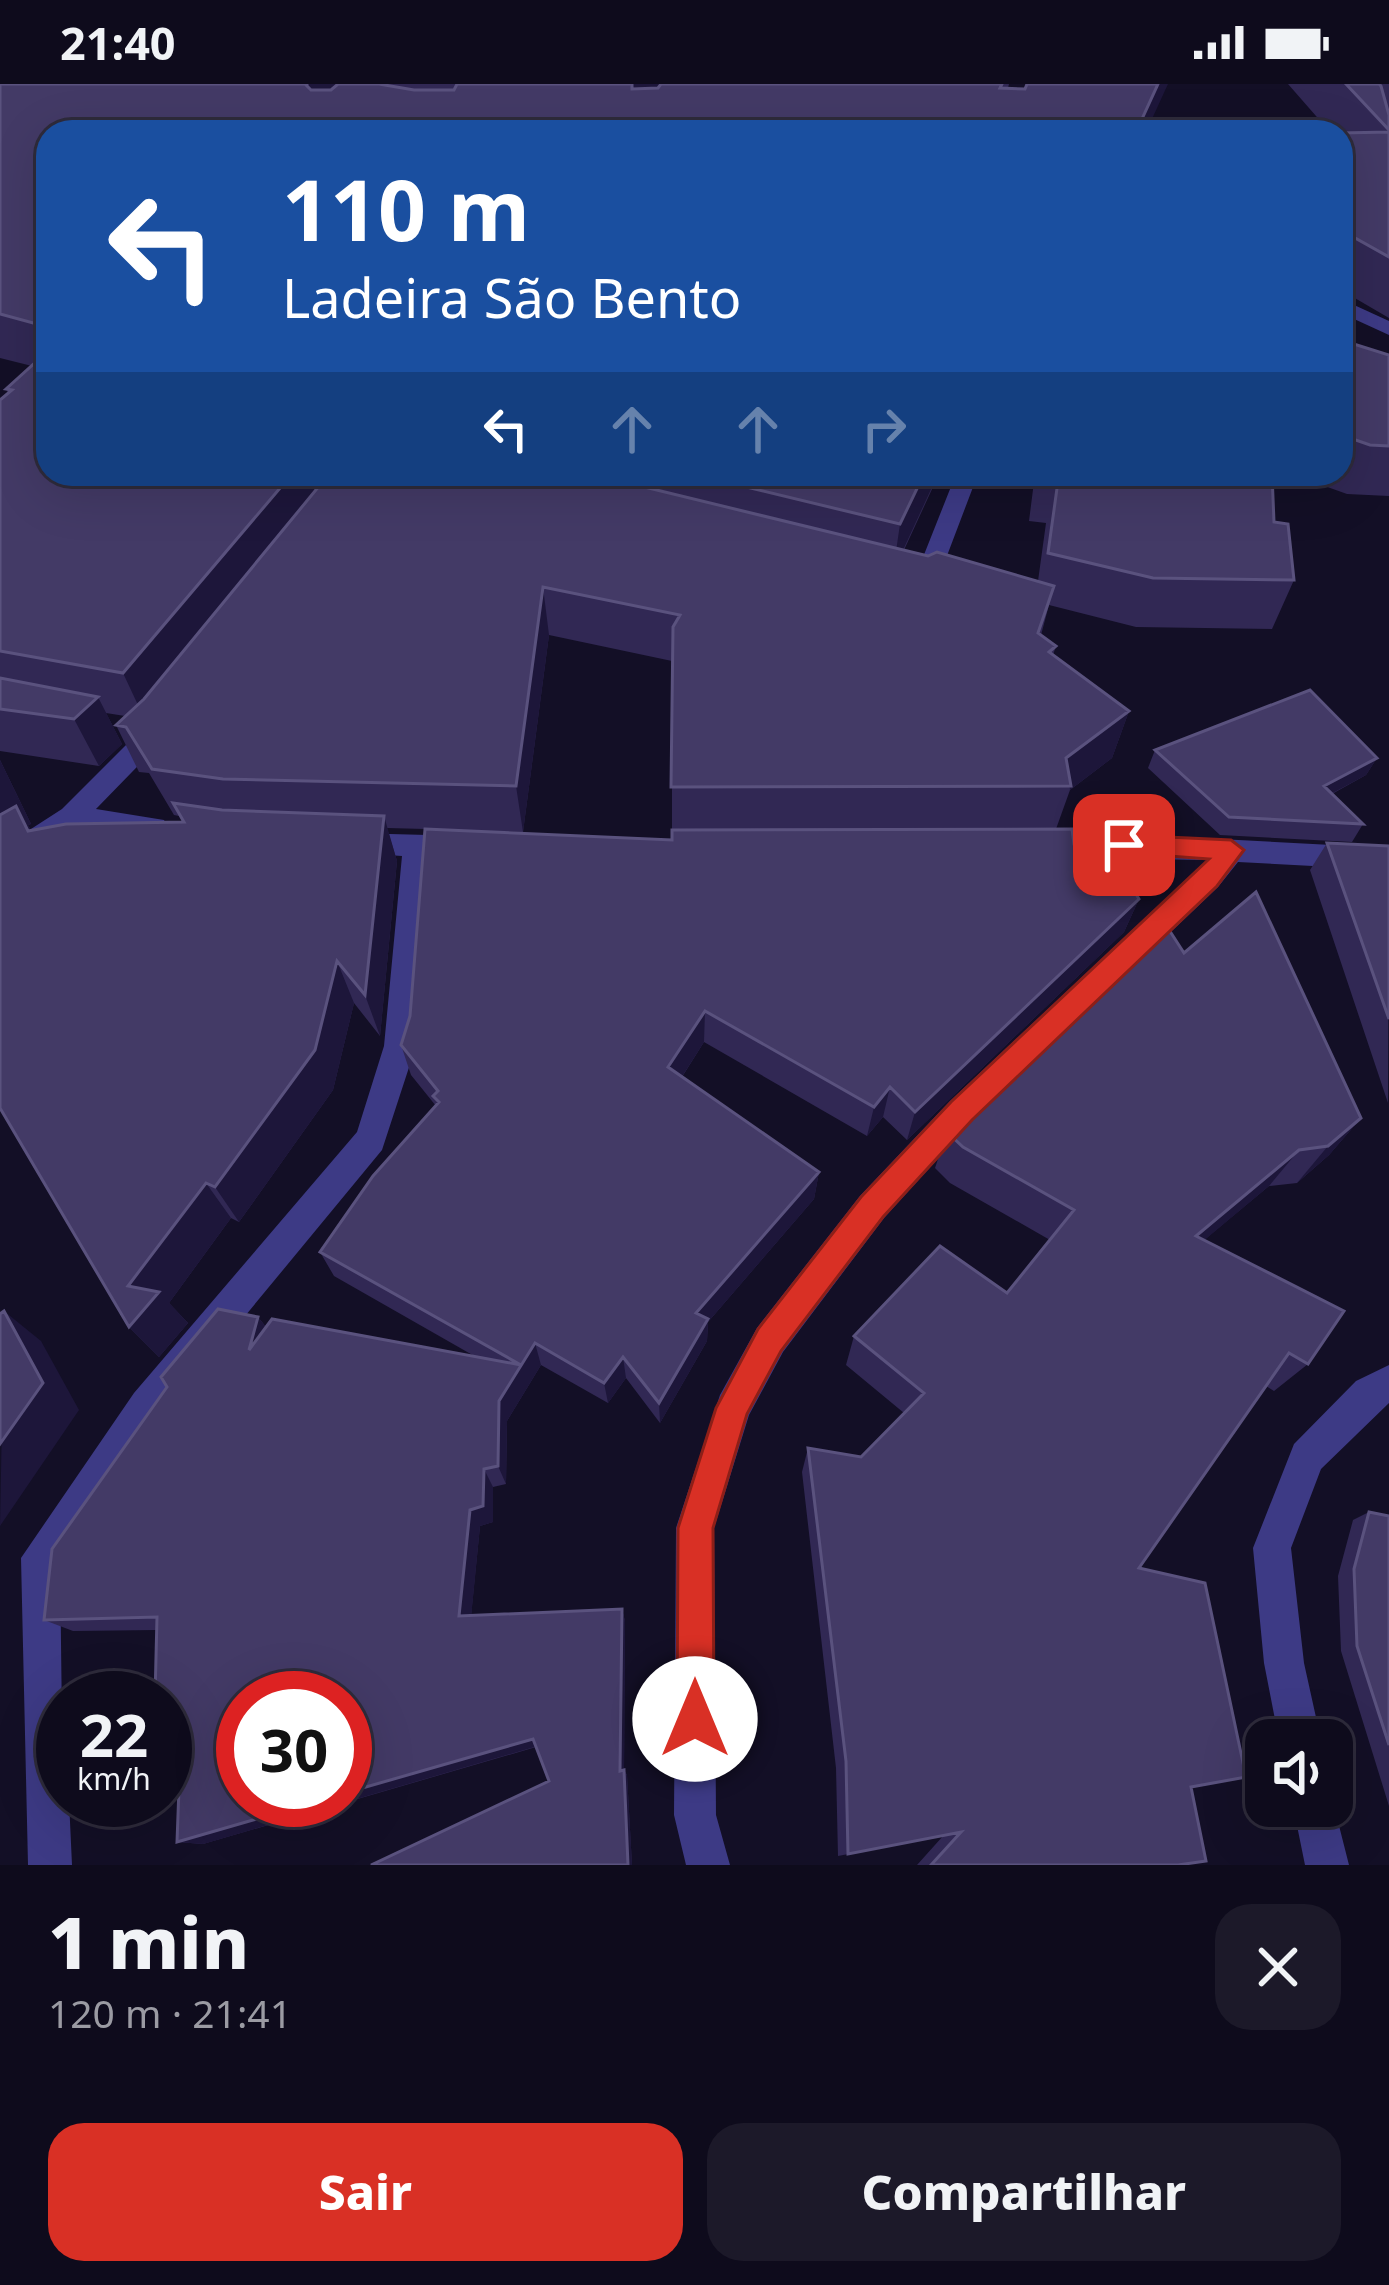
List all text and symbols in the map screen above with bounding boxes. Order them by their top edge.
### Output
text: 21:40 [60,12,176,73]
text: 110 m [282,151,530,266]
icon: left [84,168,240,324]
text: Ladeira São Bento [282,260,742,334]
icon: left [473,396,539,462]
icon: ahead [599,396,665,462]
icon: ahead [725,396,791,462]
icon: right [851,396,917,462]
pin [1073,794,1175,896]
icon: arrive [1091,812,1157,878]
position arrow [632,1656,758,1782]
speed limit sign: 30 [216,1671,372,1827]
text: 22 [80,1693,148,1775]
map controls [1245,1719,1353,1827]
button: sound [1245,1719,1353,1827]
text: km/h [77,1758,151,1799]
text: 1 min [48,1892,249,1990]
button: close [1215,1904,1341,2030]
text: 120 m · 21:41 [48,1986,292,2039]
button: Sair [48,2123,683,2261]
button: Compartilhar [707,2123,1341,2261]

